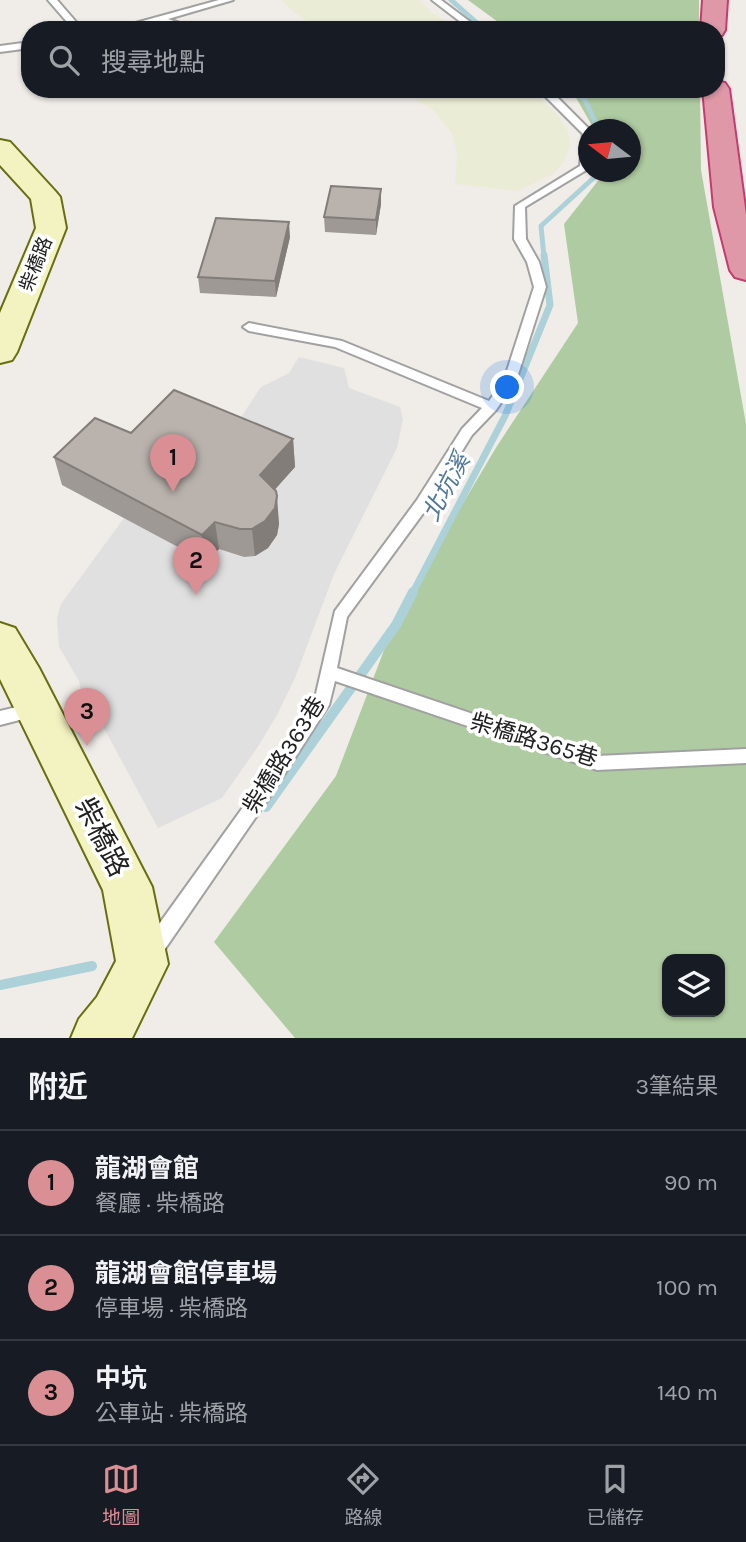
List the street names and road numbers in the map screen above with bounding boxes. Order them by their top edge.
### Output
street label: 柴橋路 [15,233,57,295]
street label: 柴橋路363巷 [237,692,331,818]
street label: 柴橋路365巷 [467,708,601,772]
street label: 柴橋路 [68,792,136,882]

